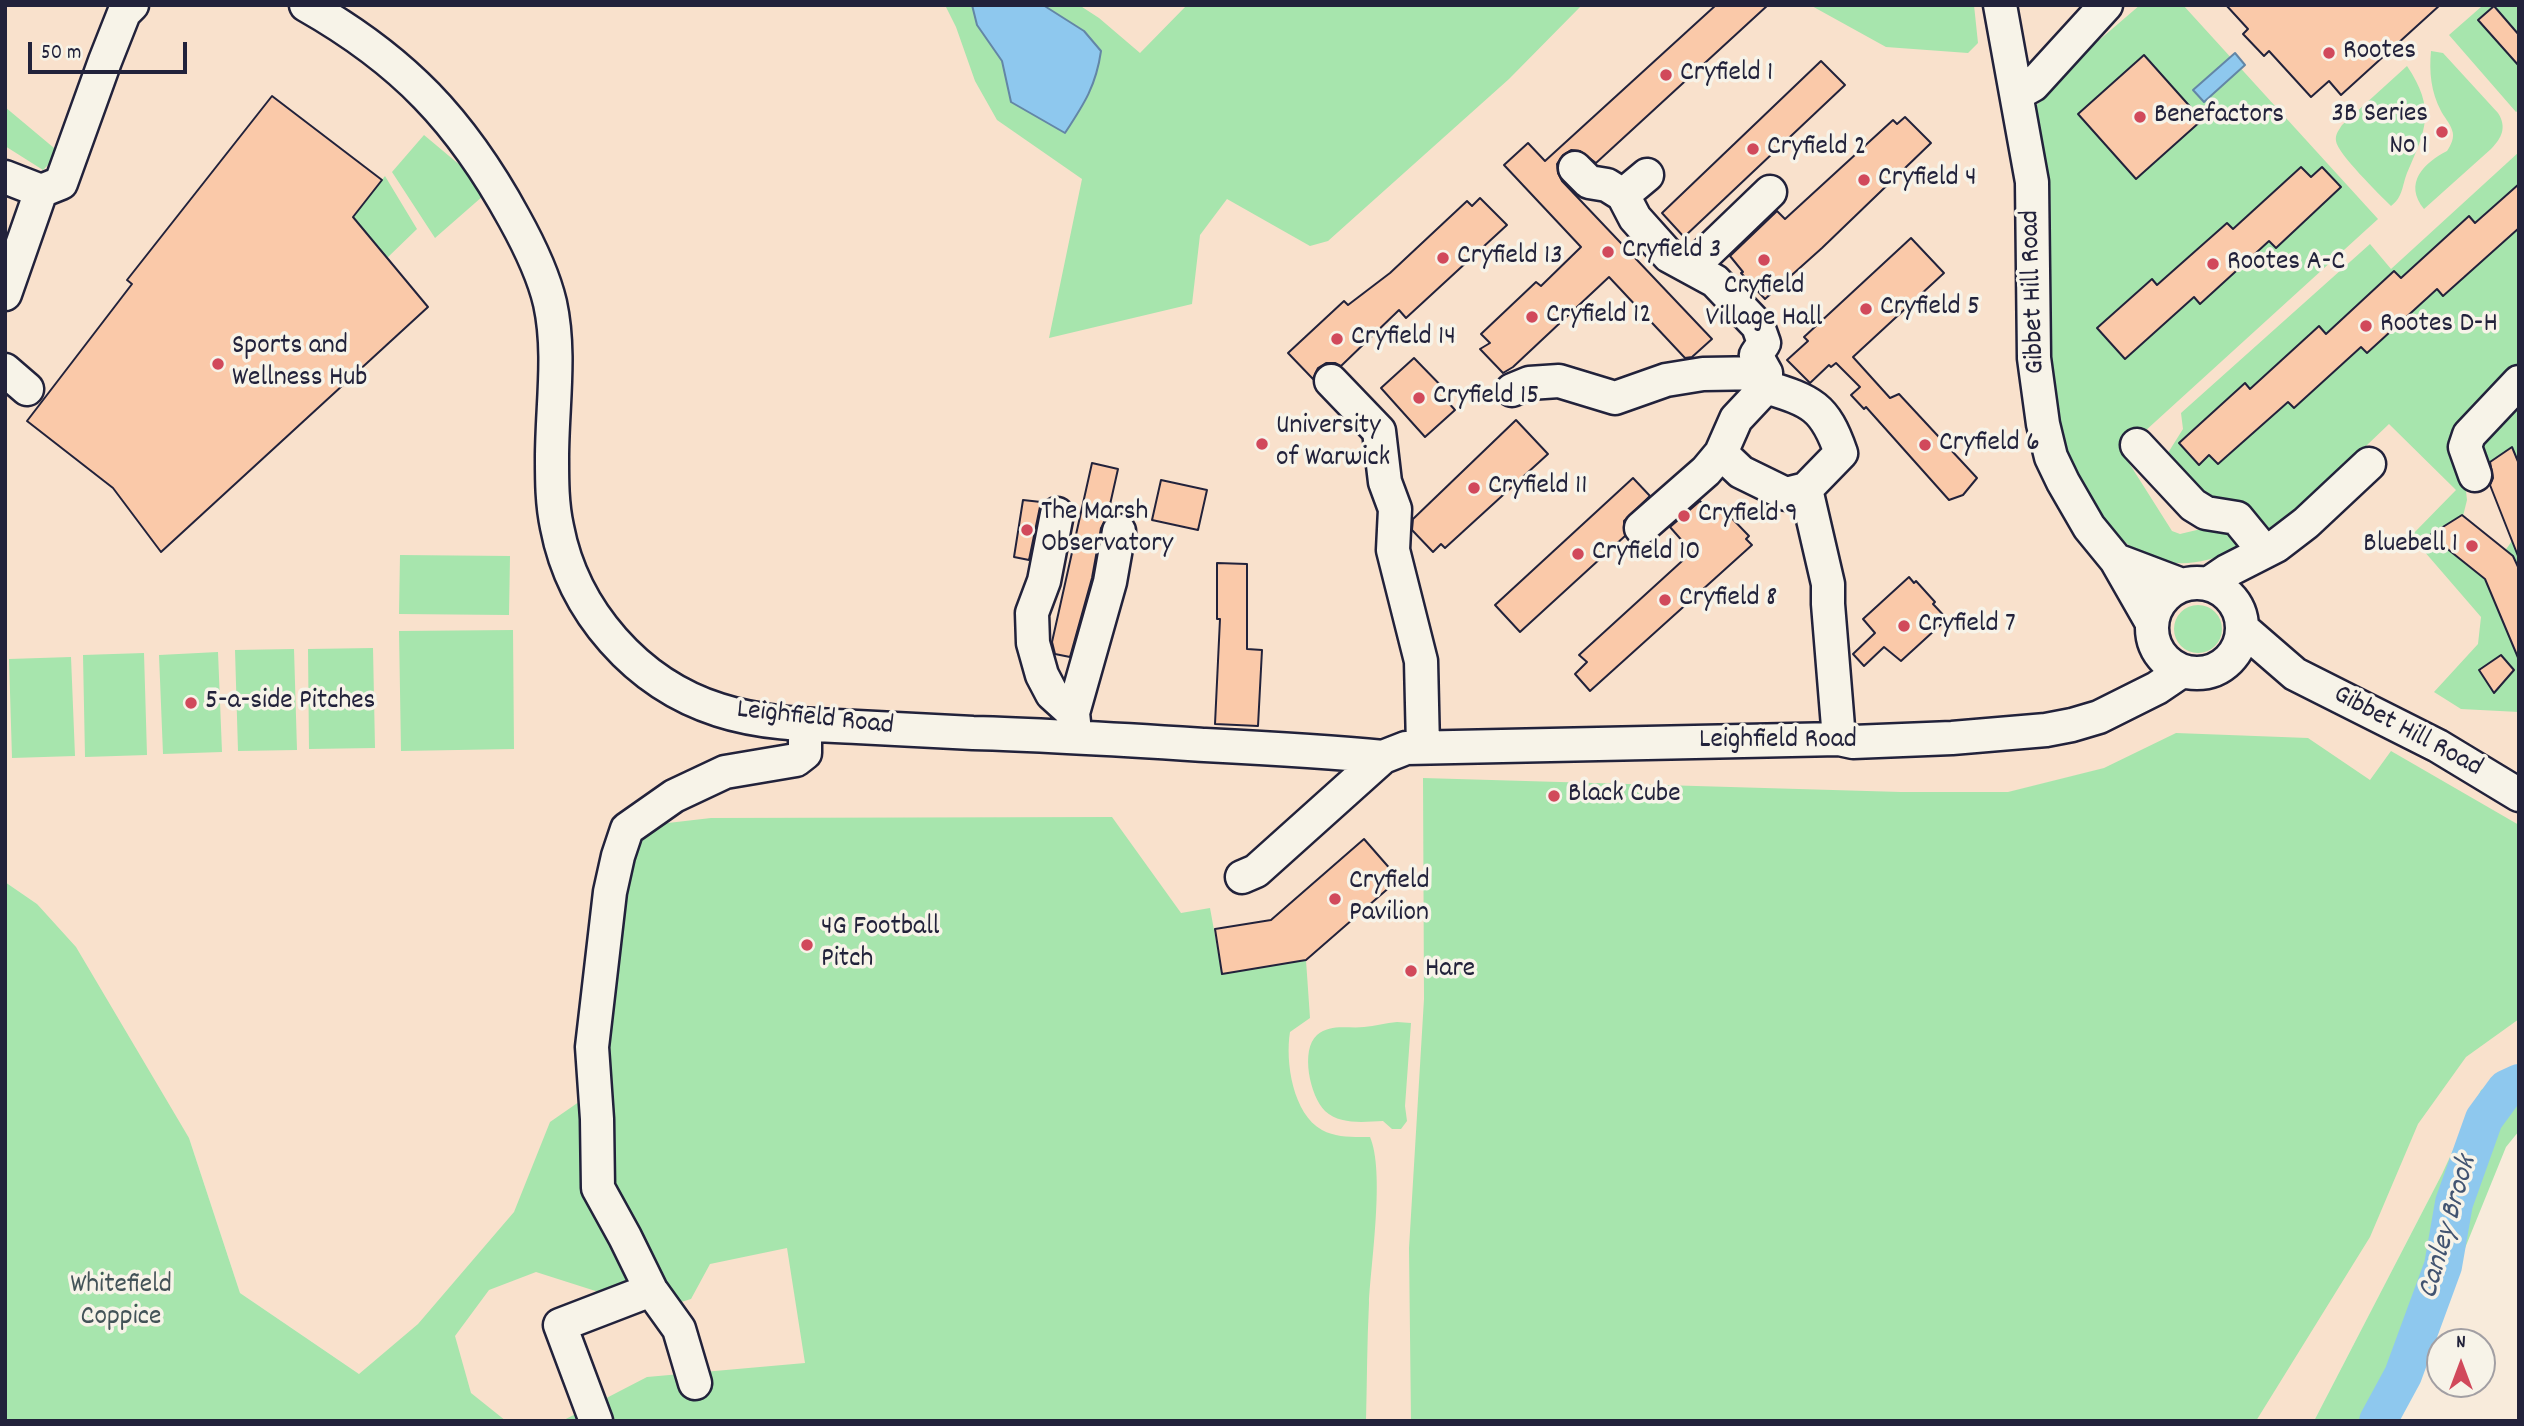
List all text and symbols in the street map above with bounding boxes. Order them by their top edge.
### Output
scale bar [32,28,191,72]
place label: Rootes [2343,36,2416,70]
text: 50 m [41,39,81,69]
marker: Rootes [2321,45,2337,61]
place label: Cryfield 1 [1680,58,1773,92]
marker: Cryfield 1 [1658,67,1674,83]
place label: 3B Series No 1 [2332,99,2428,165]
place label: Benefactors [2154,100,2284,134]
marker: Benefactors [2132,109,2148,125]
marker: 3B Series No 1 [2434,124,2450,140]
place label: Cryfield 2 [1767,132,1866,166]
marker: Cryfield 2 [1745,141,1761,157]
place label: Cryfield 4 [1878,163,1977,197]
marker: Cryfield 4 [1856,172,1872,188]
street label: Gibbet Hill Road [2015,209,2055,375]
place label: Cryfield 3 [1622,235,1721,269]
place label: Cryfield 13 [1457,241,1563,275]
marker: Cryfield 3 [1600,244,1616,260]
place label: Rootes A-C [2227,247,2345,281]
marker: Cryfield 13 [1435,250,1451,266]
marker: Cryfield Village Hall [1756,252,1772,268]
marker: Rootes A-C [2205,256,2221,272]
place label: Cryfield Village Hall [1706,271,1822,337]
place label: Cryfield 5 [1880,292,1980,326]
place label: Cryfield 12 [1546,300,1651,334]
marker: Cryfield 5 [1858,301,1874,317]
marker: Cryfield 12 [1524,309,1540,325]
place label: Rootes D-H [2380,309,2498,343]
marker: Rootes D-H [2358,318,2374,334]
place label: Cryfield 14 [1351,322,1456,356]
place label: Sports and Wellness Hub [232,331,367,397]
marker: Cryfield 14 [1329,331,1345,347]
marker: Sports and Wellness Hub [210,356,226,372]
place label: Cryfield 15 [1433,381,1539,415]
marker: Cryfield 15 [1411,390,1427,406]
place label: University of Warwick [1276,411,1390,477]
place label: Cryfield 6 [1939,428,2040,462]
marker: University of Warwick [1254,436,1270,452]
marker: Cryfield 6 [1917,437,1933,453]
place label: Cryfield 11 [1488,471,1587,505]
marker: Cryfield 11 [1466,480,1482,496]
place label: The Marsh Observatory [1041,497,1173,563]
place label: Cryfield 9 [1698,499,1798,533]
marker: Cryfield 9 [1676,508,1692,524]
marker: The Marsh Observatory [1019,522,1035,538]
place label: Bluebell 1 [2363,529,2458,563]
place label: Cryfield 10 [1592,537,1700,571]
marker: Bluebell 1 [2464,538,2480,554]
marker: Cryfield 10 [1570,546,1586,562]
place label: Cryfield 8 [1679,583,1777,617]
marker: Cryfield 8 [1657,592,1673,608]
place label: Cryfield 7 [1918,609,2016,643]
marker: Cryfield 7 [1896,618,1912,634]
street label: Gibbet Hill Road [2327,680,2487,786]
place label: 5-a-side Pitches [205,686,375,720]
marker: 5-a-side Pitches [183,695,199,711]
street label: Leighfield Road [735,695,895,745]
street label: Leighfield Road [1699,725,1857,759]
place label: Black Cube [1568,779,1681,813]
marker: Black Cube [1546,788,1562,804]
place label: Cryfield Pavilion [1349,866,1430,932]
marker: Cryfield Pavilion [1327,891,1343,907]
place label: 4G Football Pitch [821,912,939,978]
marker: 4G Football Pitch [799,937,815,953]
place label: Hare [1425,954,1475,988]
marker: Hare [1403,963,1419,979]
water label: Canley Brook [2413,1153,2487,1303]
park label: Whitefield Coppice [70,1270,172,1336]
north arrow [2426,1328,2496,1398]
text: N [2456,1330,2466,1357]

